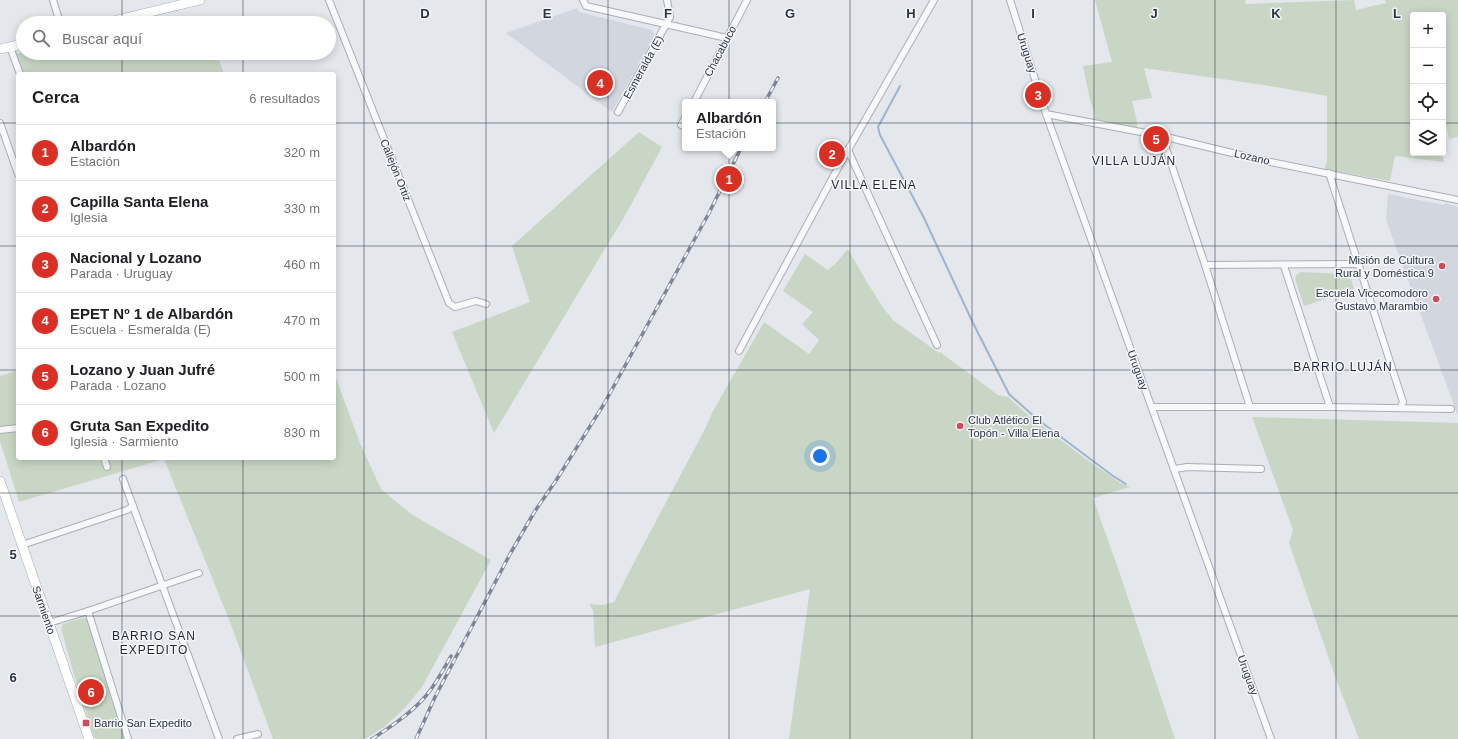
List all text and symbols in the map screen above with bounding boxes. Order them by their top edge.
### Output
text: D [420,6,430,21]
text: E [543,6,552,21]
text: F [664,6,672,21]
text: G [785,6,795,21]
text: H [906,6,916,21]
text: I [1031,6,1035,21]
text: J [1150,6,1158,21]
text: K [1271,6,1281,21]
text: L [1393,6,1401,21]
map controls [1410,12,1446,156]
button: + [1410,12,1446,48]
search box [16,16,336,60]
street label: Chacabuco [702,24,738,78]
icon: search [30,27,52,49]
text: Buscar aquí [62,30,142,47]
street label: Uruguay [1015,31,1039,75]
street label: Esmeralda (E) [621,33,665,101]
button: − [1410,48,1446,84]
pin: 4 [587,68,613,98]
pin: 3 [1025,80,1051,110]
button: locate [1410,84,1446,120]
text: Cerca [32,88,79,107]
text: 6 resultados [249,91,320,106]
popup [682,99,776,151]
text: Albardón [696,109,762,126]
button: layers [1410,120,1446,156]
pin: 5 [1143,124,1169,154]
text: Estación [696,126,746,141]
text: Albardón [70,137,136,154]
street label: Callejón Ortiz [378,137,414,203]
pin: 2 [819,139,845,169]
text: 1 [41,145,49,160]
text: 320 m [284,145,320,160]
street label: Lozano [1233,147,1271,167]
district label: VILLA LUJÁN [1092,153,1176,168]
text: Estación [70,154,120,169]
pin: 1 [716,164,742,194]
district label: VILLA ELENA [831,178,917,192]
text: Capilla Santa Elena [70,193,208,210]
text: 2 [41,201,49,216]
text: 330 m [284,201,320,216]
text: Iglesia [70,210,108,225]
text: Nacional y Lozano [70,249,202,266]
place label: Misión de Cultura Rural y Doméstica 9 [1335,254,1435,279]
text: 3 [41,257,49,272]
text: 460 m [284,257,320,272]
marker: Misión de Cultura Rural y Doméstica 9 [1437,261,1447,271]
text: Parada · Uruguay [70,266,173,281]
place label: Escuela Vicecomodoro Gustavo Marambio [1316,287,1428,312]
marker: Escuela Vicecomodoro Gustavo Marambio [1431,294,1441,304]
text: EPET Nº 1 de Albardón [70,305,233,322]
text: 4 [41,313,49,328]
text: 470 m [284,313,320,328]
text: Escuela · Esmeralda (E) [70,322,211,337]
street label: Uruguay [1125,348,1151,392]
district label: BARRIO LUJÁN [1293,359,1393,374]
text: Lozano y Juan Jufré [70,361,215,378]
text: 5 [41,369,49,384]
text: 500 m [284,369,320,384]
text: Parada · Lozano [70,378,166,393]
place label: Club Atlético El Topón - Villa Elena [968,414,1060,439]
text: Gruta San Expedito [70,417,209,434]
marker: Club Atlético El Topón - Villa Elena [955,421,965,431]
text: 6 [41,425,49,440]
text: 830 m [284,425,320,440]
text: Iglesia · Sarmiento [70,434,178,449]
your location [810,446,830,466]
text: 5 [9,547,17,562]
street label: Sarmiento [30,584,58,636]
district label: BARRIO SAN EXPEDITO [112,629,196,657]
street label: Uruguay [1235,653,1261,697]
text: 6 [9,670,17,685]
pin: 6 [78,677,104,707]
place label: Barrio San Expedito [94,717,192,729]
marker: Barrio San Expedito [81,718,91,728]

